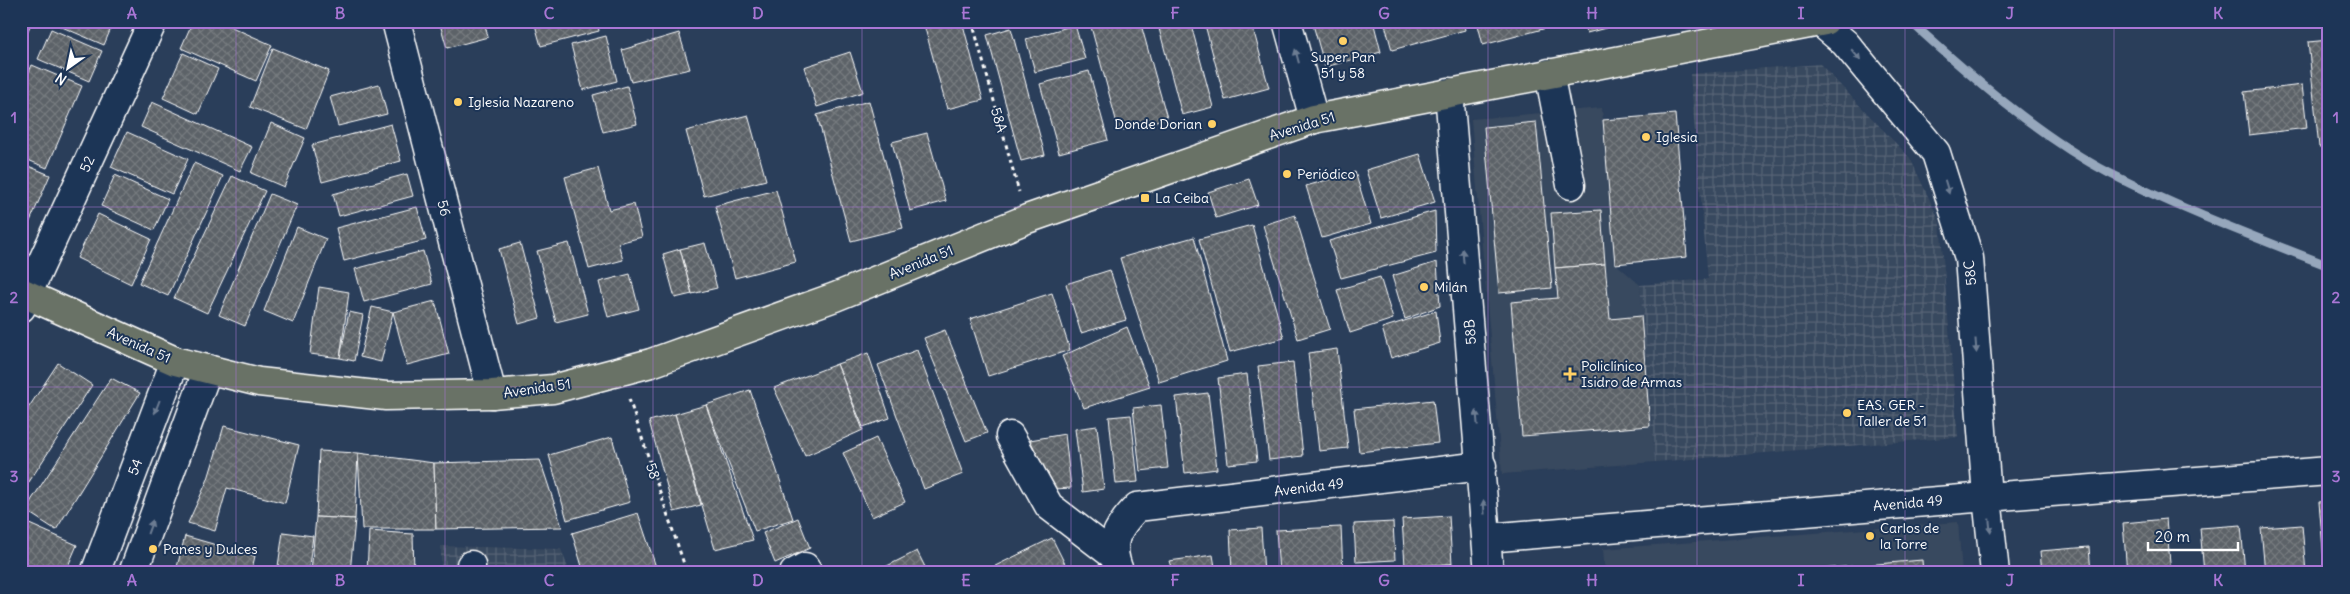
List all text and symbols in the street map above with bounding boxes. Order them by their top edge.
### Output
text: A [127,3,137,23]
text: B [335,3,346,23]
text: C [544,3,555,23]
text: D [752,3,764,23]
text: E [961,3,971,23]
text: F [1170,3,1180,23]
text: G [1378,3,1390,23]
text: H [1586,3,1598,23]
text: I [1798,3,1805,23]
text: J [2006,3,2015,23]
text: K [2213,3,2223,23]
marker: Super Pan 51 y 58 [1337,35,1349,47]
north arrow [42,42,92,92]
one-way arrow [1292,48,1300,63]
place label: Super Pan 51 y 58 [1311,48,1375,82]
one-way arrow [1850,49,1861,62]
text: N [52,69,70,89]
place label: Iglesia Nazareno [468,93,574,111]
marker: Iglesia Nazareno [452,96,464,108]
street label: 58A [987,105,1011,135]
text: 1 [11,107,17,127]
text: 1 [2333,107,2339,127]
street label: Avenida 51 [1267,108,1337,144]
place label: Donde Dorian [1114,115,1202,133]
marker: Donde Dorian [1206,118,1218,130]
place label: Iglesia [1656,128,1698,146]
marker: Iglesia [1640,131,1652,143]
street label: 52 [76,153,99,175]
place label: Periódico [1297,165,1356,183]
marker: Periódico [1281,168,1293,180]
one-way arrow [1944,180,1952,195]
place label: La Ceiba [1155,189,1209,207]
marker: La Ceiba [1139,192,1151,204]
street label: 56 [433,198,455,218]
street label: Avenida 51 [886,241,956,283]
one-way arrow [1459,247,1467,263]
street label: 58C [1960,259,1980,287]
place label: Milán [1434,278,1468,296]
marker: Milán [1418,281,1430,293]
text: 2 [10,287,19,307]
text: 2 [2332,287,2341,307]
street label: 58B [1460,319,1480,345]
street label: Avenida 51 [104,323,174,367]
one-way arrow [1972,338,1980,354]
place label: Policlínico Isidro de Armas [1581,357,1682,391]
marker: Policlínico Isidro de Armas [1563,367,1577,381]
street label: Avenida 51 [502,374,572,402]
place label: EAS. GER - Taller de 51 [1857,396,1927,430]
one-way arrow [153,400,161,415]
marker: EAS. GER - Taller de 51 [1841,407,1853,419]
one-way arrow [1473,409,1481,425]
street label: 54 [124,456,146,478]
street label: 58 [642,461,664,481]
text: 3 [9,466,19,486]
text: 3 [2331,466,2341,486]
street label: Avenida 49 [1273,474,1345,500]
street label: Avenida 49 [1872,491,1944,515]
one-way arrow [1480,498,1488,514]
one-way arrow [1986,518,1994,534]
one-way arrow [146,519,154,534]
place label: Carlos de la Torre [1880,519,1939,553]
scale bar [2148,519,2238,551]
text: 20 m [2155,527,2190,546]
marker: Carlos de la Torre [1864,530,1876,542]
place label: Panes y Dulces [163,540,258,558]
marker: Panes y Dulces [147,543,159,555]
text: A [127,570,137,590]
text: B [335,570,346,590]
text: C [544,570,555,590]
text: D [752,570,764,590]
text: E [961,570,971,590]
text: F [1170,570,1180,590]
text: G [1378,570,1390,590]
text: H [1586,570,1598,590]
text: I [1798,570,1805,590]
text: J [2006,570,2015,590]
text: K [2213,570,2223,590]

